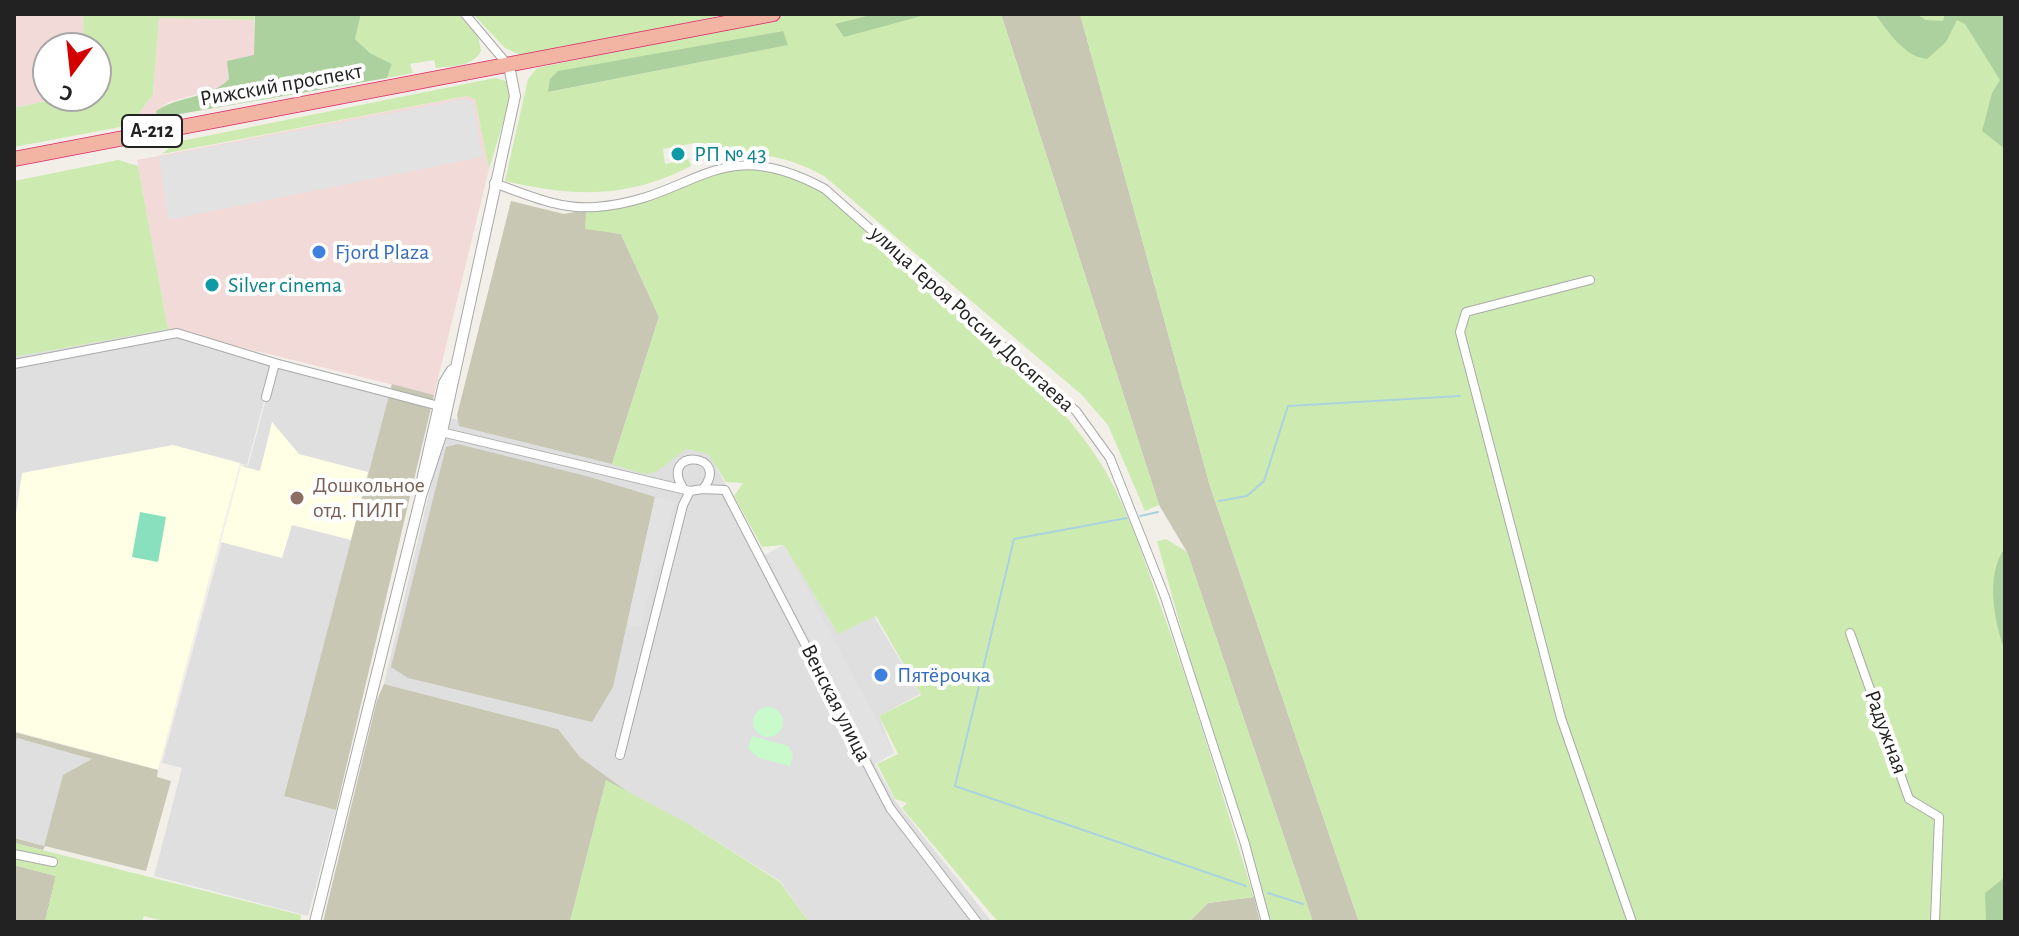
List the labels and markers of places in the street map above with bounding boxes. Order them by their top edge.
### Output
place label: РП № 43 [694,141,766,167]
marker: РП № 43 [669,145,687,163]
place label: Fjord Plaza [335,239,429,265]
marker: Fjord Plaza [310,243,328,261]
place label: Silver cinema [228,272,342,298]
marker: Silver cinema [203,276,221,294]
place label: Дошкольное отд. ПИЛГ [313,472,425,524]
marker: Дошкольное отд. ПИЛГ [288,489,306,507]
place label: Пятёрочка [897,662,991,688]
marker: Пятёрочка [872,666,890,684]

